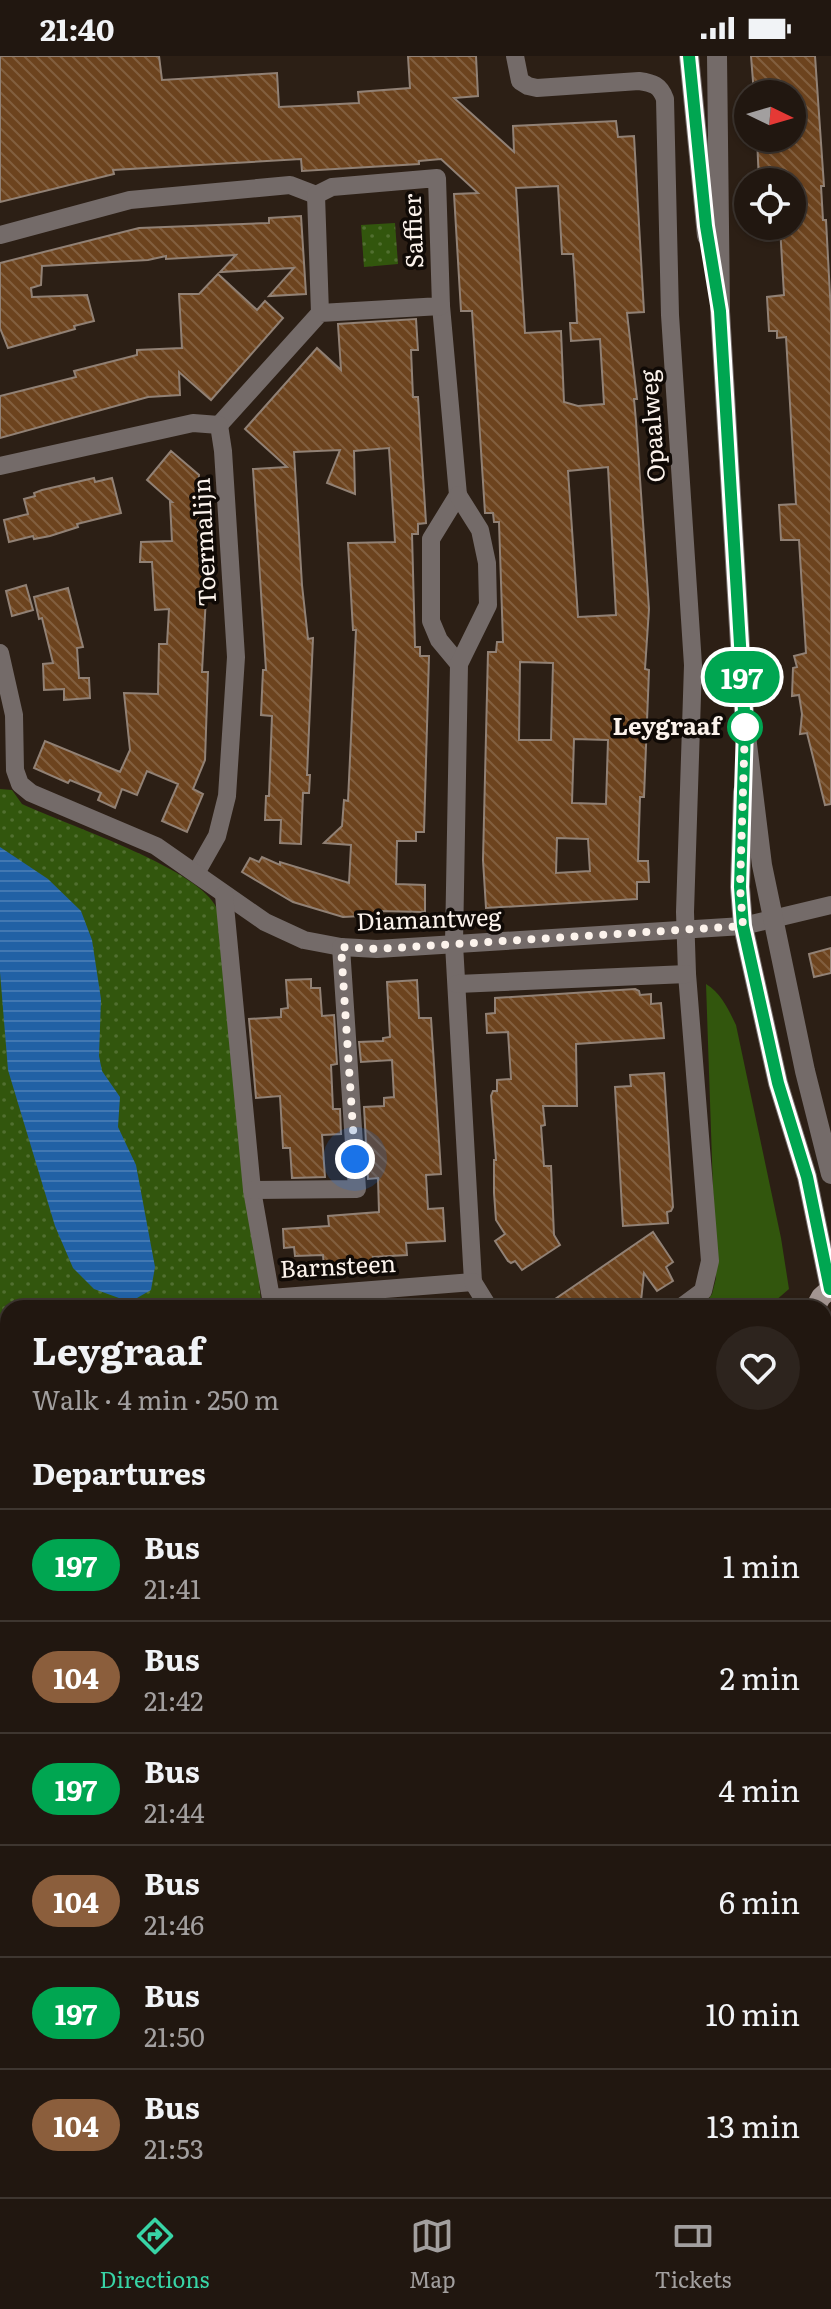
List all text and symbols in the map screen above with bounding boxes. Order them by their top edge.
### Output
text: 21:40 [40,6,114,50]
north arrow [734,80,806,152]
map controls [734,80,806,240]
button: locate [734,168,806,240]
street label: Saffier [393,193,430,269]
street label: Opaalweg [629,368,672,484]
street label: Toermalijn [182,477,223,608]
line badge: 197 [696,651,788,703]
text: 197 [721,656,763,698]
place label: Leygraaf [613,707,724,742]
marker: Leygraaf [728,710,762,744]
street label: Diamantweg [356,897,503,938]
your location [335,1139,375,1179]
street label: Barnsteen [279,1244,397,1285]
text: Leygraaf [32,1320,204,1377]
button: heart [716,1326,800,1410]
text: Walk · 4 min · 250 m [32,1379,279,1418]
text: Departures [32,1450,206,1494]
text: Bus [144,1524,200,1568]
text: 1 min [723,1543,800,1587]
text: 197 [55,1544,97,1586]
text: 21:41 [144,1568,201,1607]
text: Bus [144,1636,200,1680]
text: 2 min [720,1655,800,1699]
text: 104 [53,1656,99,1698]
text: 21:42 [144,1680,203,1719]
text: Bus [144,1748,200,1792]
text: 4 min [719,1767,800,1811]
text: 197 [55,1768,97,1810]
text: 21:44 [144,1792,205,1831]
text: Bus [144,1860,200,1904]
text: 6 min [719,1879,800,1923]
text: 104 [53,1880,99,1922]
text: 21:46 [144,1904,204,1943]
text: Bus [144,1972,200,2016]
text: 10 min [706,1991,800,2035]
text: 197 [55,1992,97,2034]
text: 21:50 [144,2016,205,2055]
text: Bus [144,2084,200,2128]
text: 13 min [707,2103,800,2147]
text: 104 [53,2104,99,2146]
text: 21:53 [144,2128,204,2167]
tab: Directions [100,2214,209,2295]
tab: Map [409,2214,455,2295]
tab: Tickets [655,2214,731,2295]

